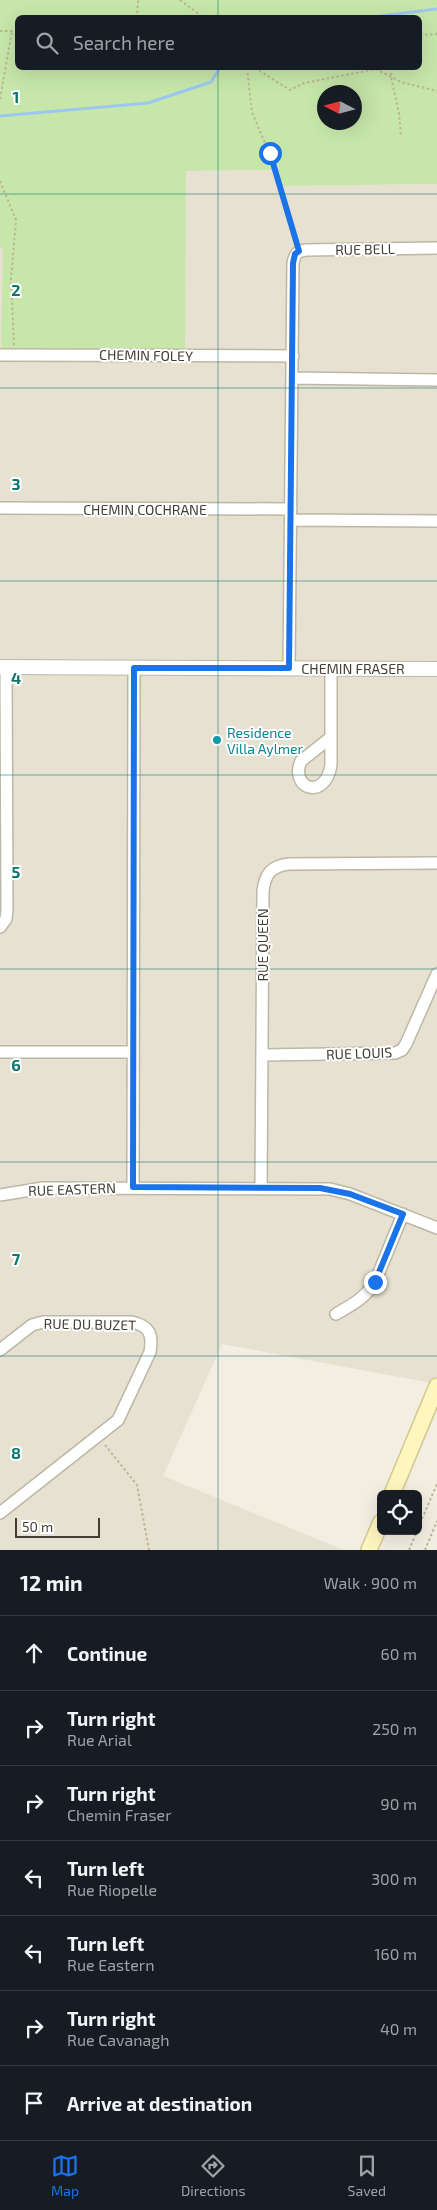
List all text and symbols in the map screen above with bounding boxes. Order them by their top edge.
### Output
search box [15,15,422,70]
icon: search [33,29,61,57]
text: Search here [73,31,175,54]
north arrow [317,85,362,130]
text: 1 [13,87,19,106]
route start [259,142,282,165]
street label: RUE BELL [335,240,395,258]
text: 2 [11,280,21,299]
street label: CHEMIN FOLEY [99,346,193,364]
text: 3 [11,474,21,493]
street label: CHEMIN COCHRANE [83,501,207,518]
street label: CHEMIN FRASER [301,660,405,677]
text: 4 [11,668,21,687]
place label: Residence Villa Aylmer [227,724,304,757]
marker: Residence Villa Aylmer [211,734,223,746]
text: 5 [12,862,21,881]
street label: RUE QUEEN [254,908,271,982]
street label: RUE LOUIS [326,1043,392,1063]
text: 6 [11,1055,21,1074]
street label: RUE EASTERN [28,1179,116,1199]
text: 7 [12,1249,21,1268]
route end [364,1271,387,1294]
street label: RUE DU BUZET [44,1315,136,1333]
text: 8 [11,1443,21,1462]
map controls [377,1490,422,1535]
button: locate [377,1490,422,1535]
scale bar [15,1515,100,1538]
text: 50 m [22,1518,53,1535]
text: 12 min [20,1570,83,1595]
text: Walk · 900 m [324,1573,417,1592]
icon: ahead [20,1639,48,1667]
text: Continue [67,1642,147,1665]
text: 60 m [381,1644,417,1663]
text: Turn right [67,1707,155,1730]
icon: right [20,1714,48,1742]
text: 250 m [372,1719,417,1738]
text: Rue Arial [67,1730,132,1749]
text: Turn right [67,1782,155,1805]
icon: right [20,1789,48,1817]
text: 90 m [381,1794,417,1813]
text: Chemin Fraser [67,1805,172,1824]
text: Turn left [67,1857,144,1880]
icon: left [20,1864,48,1892]
text: 300 m [371,1869,417,1888]
text: Rue Riopelle [67,1880,157,1899]
text: Turn left [67,1932,144,1955]
icon: left [20,1939,48,1967]
text: 160 m [374,1944,417,1963]
text: Rue Eastern [67,1955,154,1974]
text: Turn right [67,2007,155,2030]
icon: right [20,2014,48,2042]
text: 40 m [380,2019,417,2038]
text: Rue Cavanagh [67,2030,170,2049]
icon: arrive [20,2089,48,2117]
text: Arrive at destination [67,2092,252,2115]
tab: Map [51,2152,79,2199]
tab: Directions [181,2152,246,2199]
tab: Saved [348,2152,386,2199]

